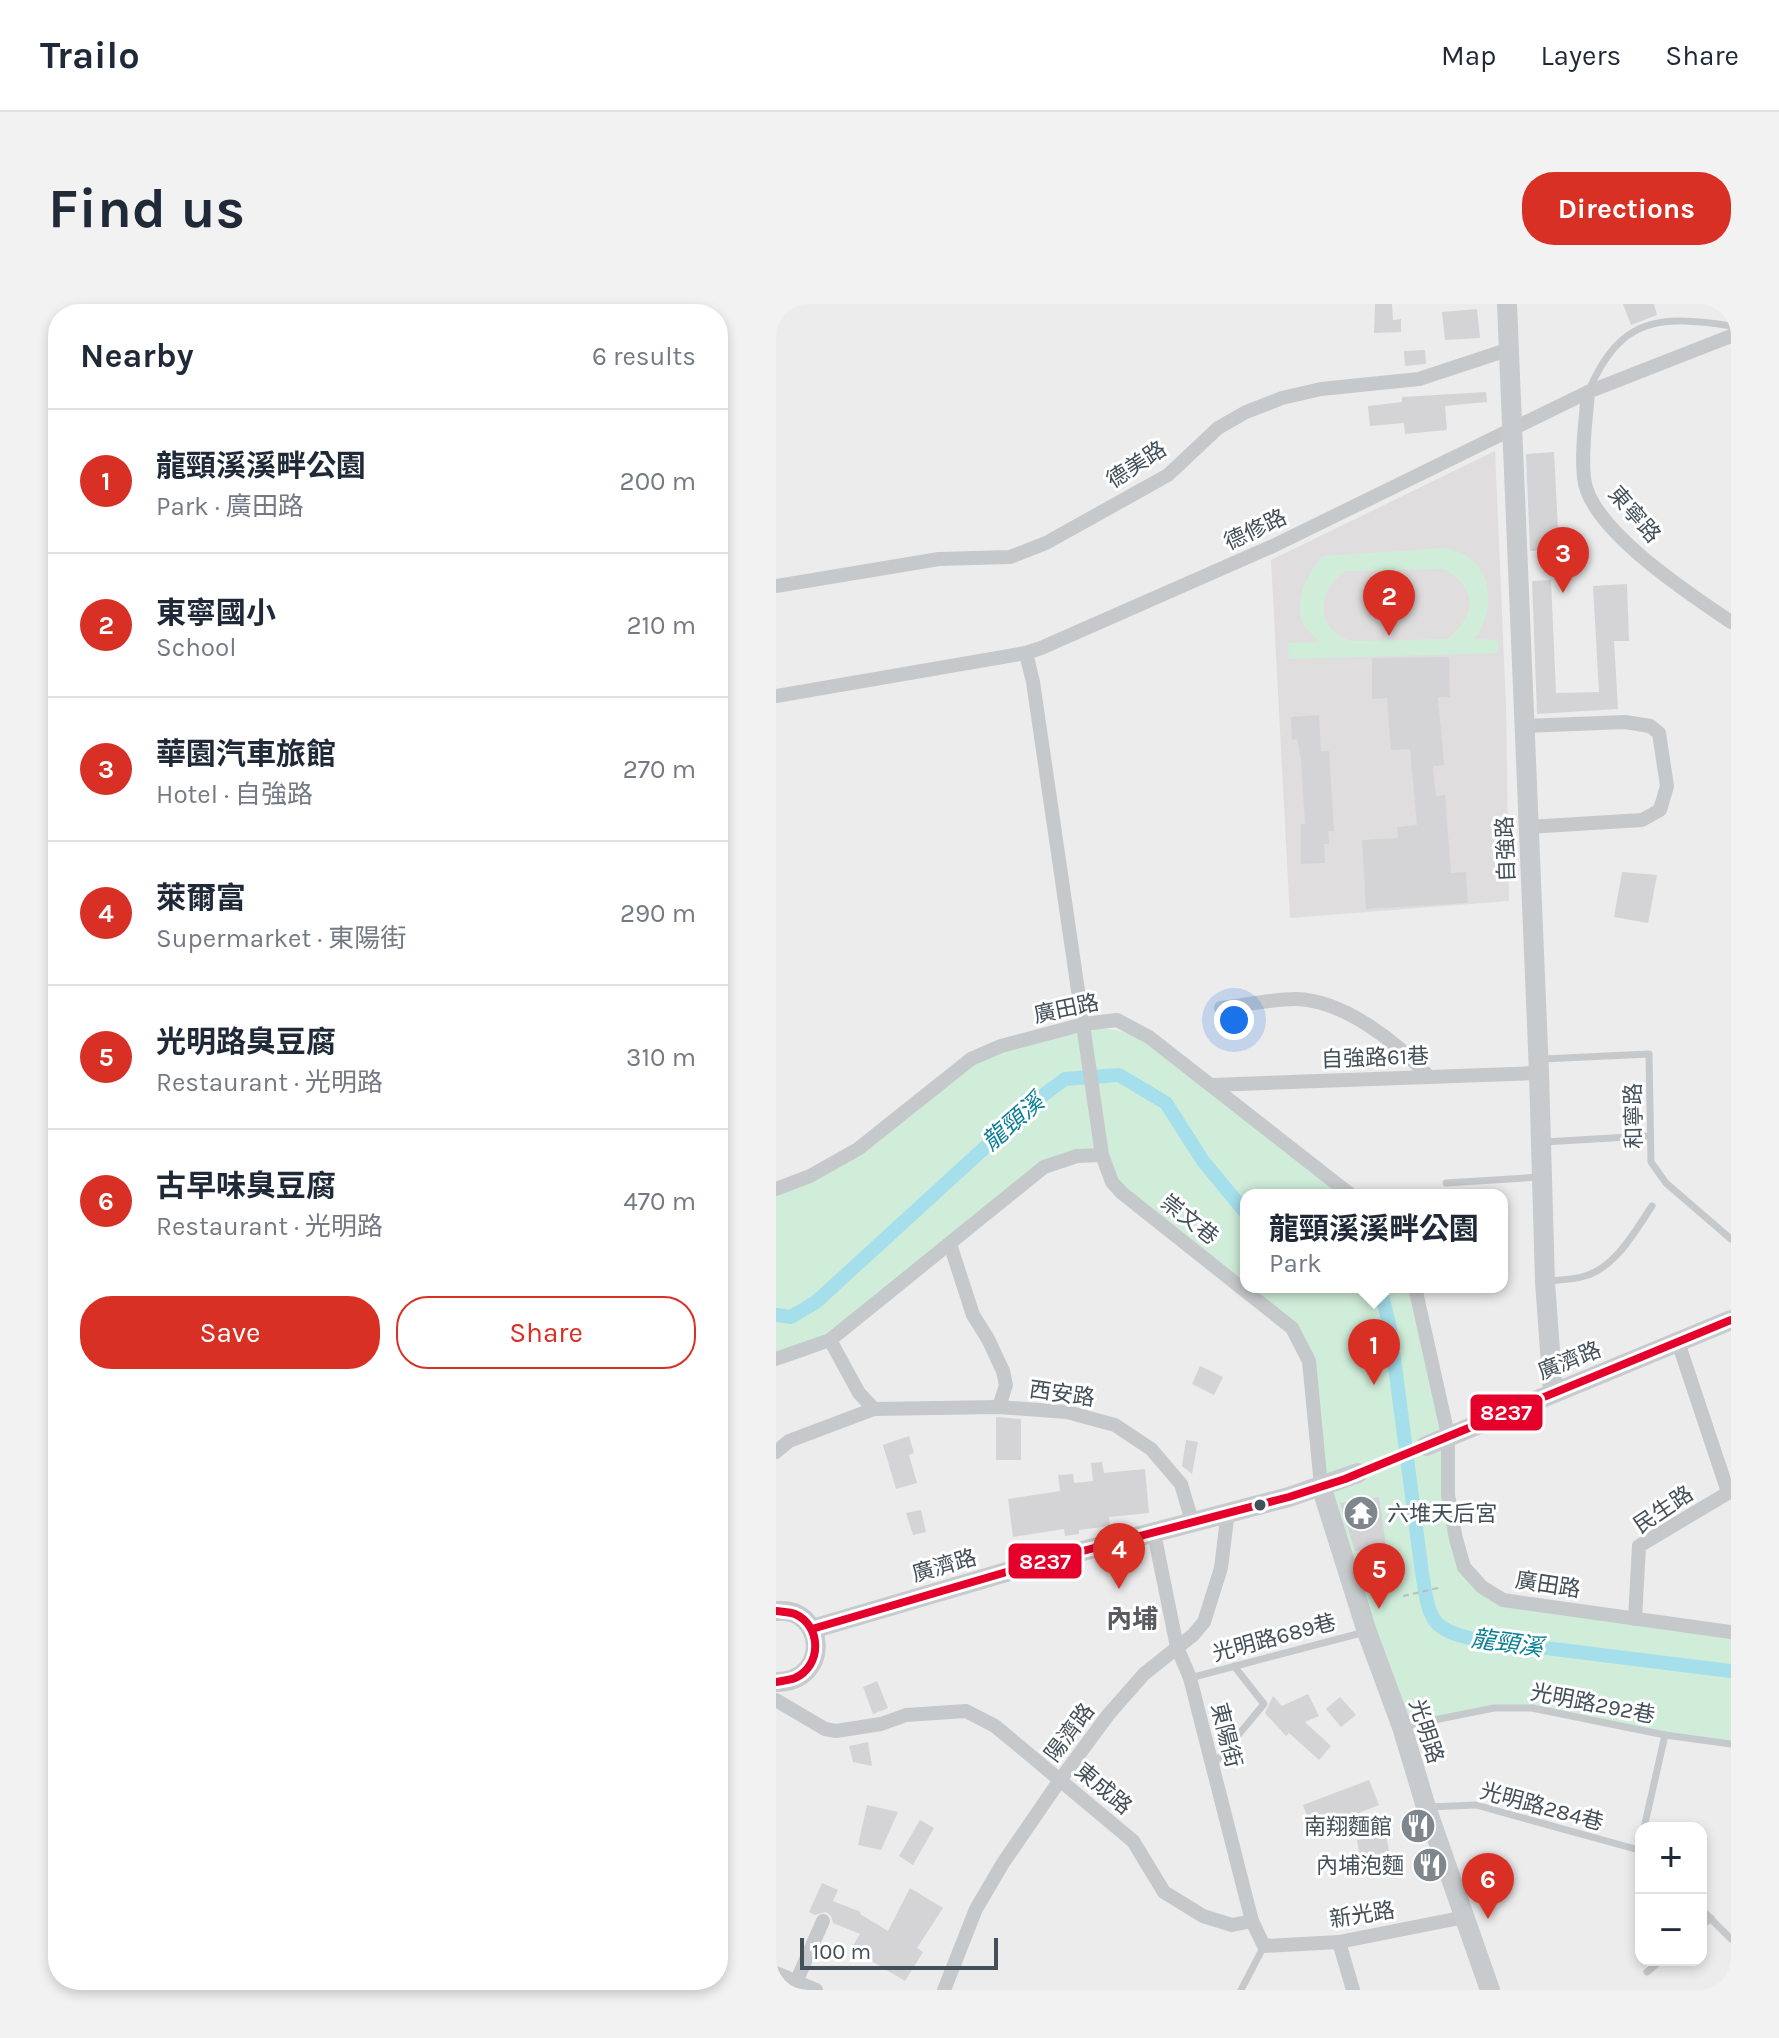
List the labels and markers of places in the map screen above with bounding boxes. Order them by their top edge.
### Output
pin: 3 [1537,527,1589,593]
pin: 2 [1363,570,1415,636]
pin: 1 [1348,1319,1400,1385]
temple icon: 六堆天后宮 [1342,1494,1380,1532]
unlabelled marker [1252,1497,1268,1513]
place label: 六堆天后宮 [1387,1501,1497,1527]
pin: 4 [1093,1523,1145,1589]
pin: 5 [1353,1543,1405,1609]
restaurant icon: 南翔麵館 [1399,1807,1437,1845]
place label: 南翔麵館 [1304,1814,1392,1840]
restaurant icon: 內埔泡麵 [1411,1846,1449,1884]
place label: 內埔泡麵 [1316,1853,1404,1879]
pin: 6 [1462,1853,1514,1919]

